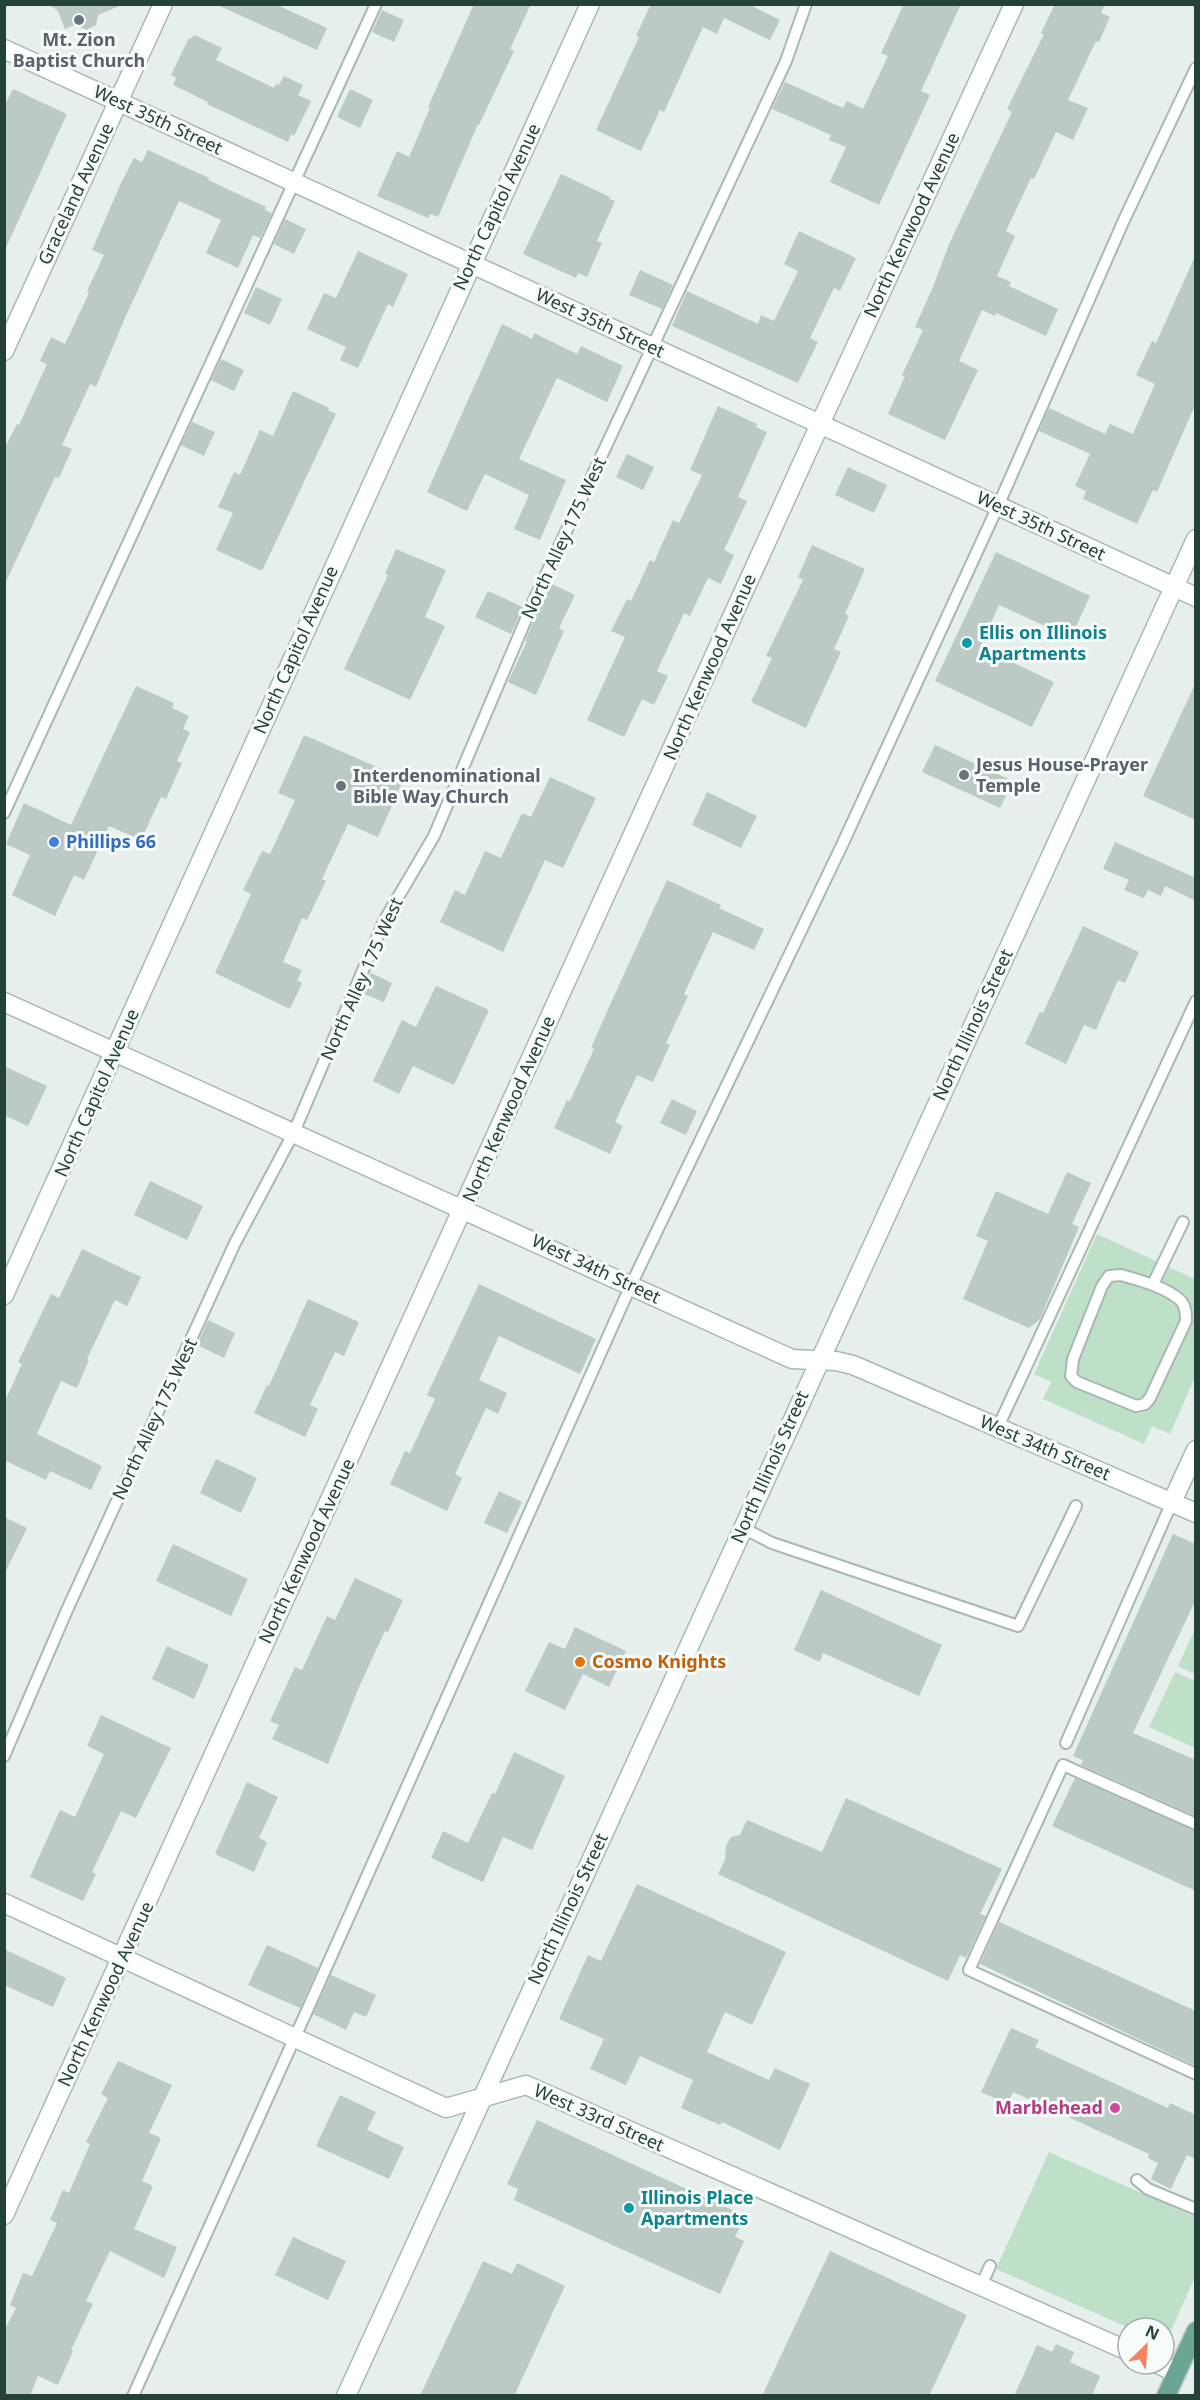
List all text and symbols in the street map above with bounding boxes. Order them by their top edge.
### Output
marker: Mt. Zion Baptist Church [72,13,86,27]
place label: Mt. Zion Baptist Church [13,27,145,72]
street label: West 35th Street [90,79,227,160]
street label: Graceland Avenue [32,119,118,268]
street label: North Capitol Avenue [447,119,545,294]
street label: North Kenwood Avenue [858,128,965,321]
street label: West 35th Street [532,282,669,363]
street label: North Alley 175 West [515,452,611,622]
street label: West 35th Street [973,485,1110,566]
street label: North Capitol Avenue [247,562,343,737]
street label: North Kenwood Avenue [657,570,761,764]
place label: Ellis on Illinois Apartments [979,620,1107,665]
marker: Ellis on Illinois Apartments [960,636,974,650]
place label: Jesus House-Prayer Temple [974,752,1148,797]
place label: Interdenominational Bible Way Church [353,763,541,808]
marker: Jesus House-Prayer Temple [957,768,971,782]
marker: Interdenominational Bible Way Church [334,779,348,793]
place label: Phillips 66 [66,829,156,853]
marker: Phillips 66 [47,835,61,849]
street label: North Alley 175 West [314,893,408,1064]
street label: North Illinois Street [926,944,1018,1104]
street label: North Capitol Avenue [48,1005,144,1180]
street label: North Kenwood Avenue [456,1012,560,1206]
street label: West 34th Street [528,1228,665,1309]
street label: North Alley 175 West [106,1333,202,1503]
street label: North Illinois Street [725,1386,814,1547]
street label: West 34th Street [977,1409,1115,1486]
street label: North Kenwood Avenue [253,1454,360,1647]
place label: Cosmo Knights [592,1649,726,1673]
marker: Cosmo Knights [573,1655,587,1669]
street label: North Illinois Street [521,1828,613,1988]
street label: North Kenwood Avenue [52,1897,159,2090]
street label: West 33rd Street [531,2078,669,2157]
place label: Marblehead [995,2095,1103,2119]
marker: Marblehead [1108,2101,1122,2115]
place label: Illinois Place Apartments [641,2185,754,2230]
marker: Illinois Place Apartments [622,2201,636,2215]
north arrow [1116,2316,1176,2376]
text: N [1142,2320,1163,2345]

